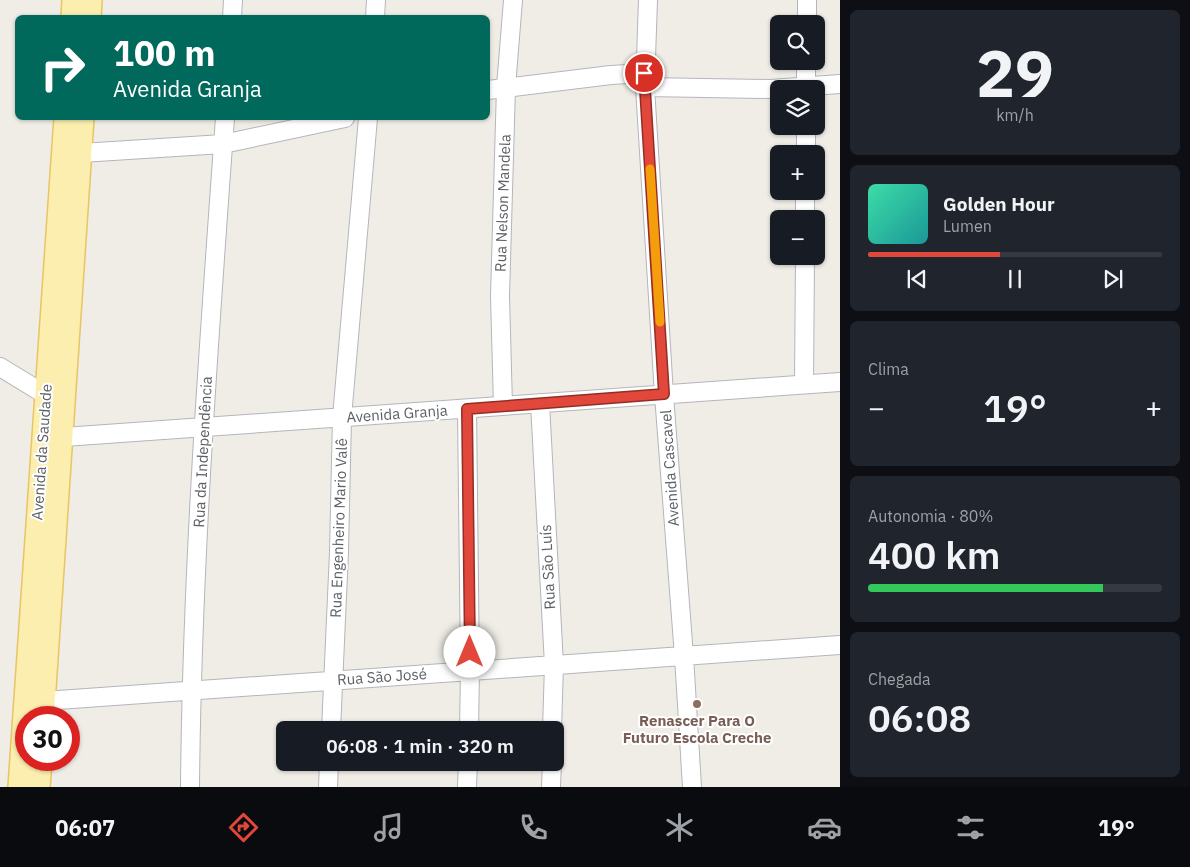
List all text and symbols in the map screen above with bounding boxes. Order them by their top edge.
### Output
map controls [770,15,825,265]
button: search [770,15,825,70]
text: 100 m [113,30,216,76]
text: 29 [976,30,1054,115]
icon: right [30,35,95,100]
pin [623,52,665,94]
icon: arrive [630,59,658,87]
text: Avenida Granja [113,74,262,103]
button: layers [770,80,825,135]
text: km/h [996,105,1034,125]
street label: Rua Nelson Mandela [491,134,514,272]
button: + [770,145,825,200]
text: Golden Hour [943,192,1055,216]
button: − [770,210,825,265]
text: Lumen [943,216,992,236]
icon: previous [903,265,931,293]
icon: pause [1001,265,1029,293]
icon: next [1099,265,1127,293]
text: Clima [868,359,909,379]
street label: Rua da Independência [189,376,216,528]
street label: Avenida da Saudade [27,383,56,521]
text: 19° [983,383,1047,432]
text: − [868,389,885,426]
text: + [1145,389,1162,426]
street label: Avenida Granja [346,400,448,427]
street label: Avenida Cascavel [656,409,683,527]
street label: Rua Engenheiro Mario Valê [326,438,351,618]
text: Autonomia · 80% [868,506,993,526]
street label: Rua São Luís [536,524,559,610]
text: 400 km [868,530,1000,579]
position arrow [443,625,495,677]
street label: Rua São José [336,664,427,689]
text: Chegada [868,669,931,689]
text: 06:08 [868,693,971,742]
marker: Renascer Para O Futuro Escola Creche [691,698,703,710]
speed limit sign: 30 [15,706,80,771]
place label: Renascer Para O Futuro Escola Creche [623,711,771,747]
text: 06:08 · 1 min · 320 m [326,734,514,758]
icon: directions [226,810,261,845]
icon: music [371,810,406,845]
icon: phone [516,810,551,845]
icon: climate [662,810,697,845]
icon: car [807,810,842,845]
icon: filters [953,810,988,845]
text: 06:07 [55,813,115,842]
text: 19° [1098,813,1135,842]

